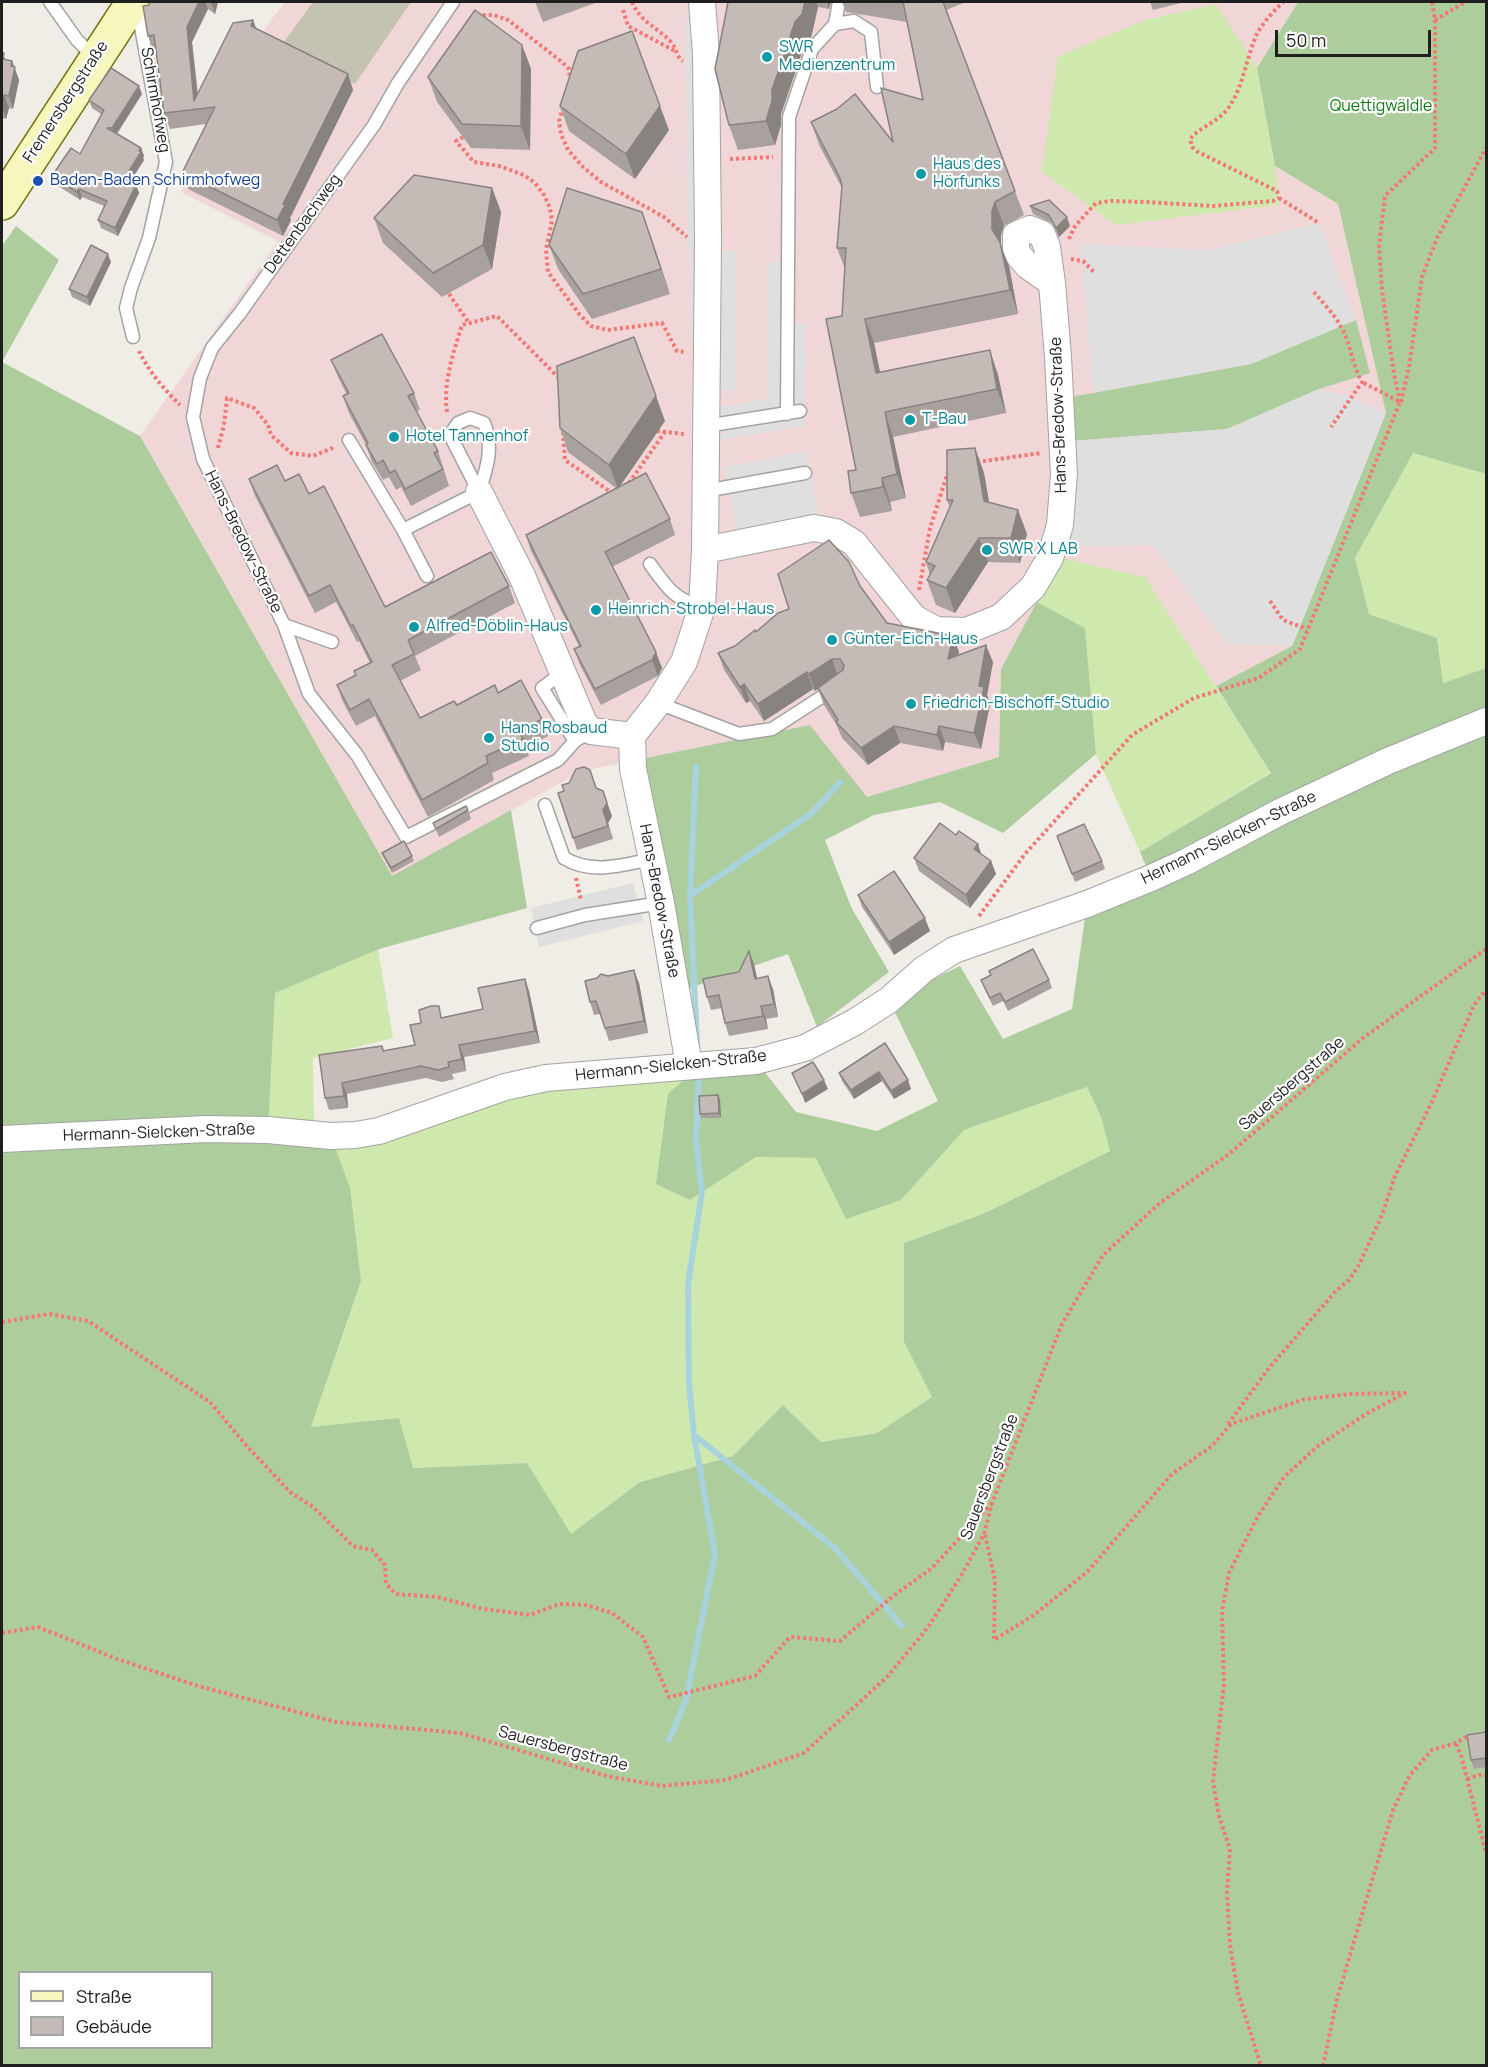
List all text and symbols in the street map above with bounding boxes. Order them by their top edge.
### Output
scale bar [1278,18,1434,56]
text: 50 m [1286,28,1326,52]
street label: Fremersbergstraße [19,38,113,166]
place label: SWR Medienzentrum [779,38,895,76]
street label: Schirmhofweg [136,46,174,154]
marker: SWR Medienzentrum [760,50,774,64]
park label: Quettigwäldle [1330,97,1432,117]
place label: Haus des Hörfunks [933,155,1001,193]
marker: Haus des Hörfunks [914,167,928,181]
place label: Baden-Baden Schirmhofweg [50,171,260,191]
street label: Dettenbachweg [261,171,345,277]
marker: Baden-Baden Schirmhofweg [31,174,45,188]
street label: Hans-Bredow-Straße [1047,337,1071,493]
place label: T-Bau [922,410,966,430]
marker: T-Bau [903,413,917,427]
place label: Hotel Tannenhof [406,427,528,447]
marker: Hotel Tannenhof [387,430,401,444]
street label: Hans-Bredow-Straße [200,468,286,616]
place label: SWR X LAB [999,540,1078,560]
marker: SWR X LAB [980,543,994,557]
place label: Heinrich-Strobel-Haus [608,600,774,620]
marker: Heinrich-Strobel-Haus [589,603,603,617]
place label: Alfred-Döblin-Haus [426,617,568,637]
marker: Alfred-Döblin-Haus [407,620,421,634]
place label: Günter-Eich-Haus [844,630,978,650]
marker: Günter-Eich-Haus [825,633,839,647]
place label: Friedrich-Bischoff-Studio [923,694,1110,714]
marker: Friedrich-Bischoff-Studio [904,697,918,711]
place label: Hans Rosbaud Studio [501,719,607,757]
marker: Hans Rosbaud Studio [482,731,496,745]
street label: Hermann-Sielcken-Straße [1138,787,1320,889]
street label: Hans-Bredow-Straße [635,822,683,980]
street label: Sauersbergstraße [1235,1033,1349,1135]
street label: Hermann-Sielcken-Straße [574,1046,768,1086]
street label: Hermann-Sielcken-Straße [62,1120,256,1146]
street label: Sauersbergstraße [957,1411,1023,1543]
street label: Sauersbergstraße [496,1722,630,1776]
legend [18,1971,213,2049]
text: Straße [76,1984,132,2008]
text: Gebäude [76,2014,152,2038]

